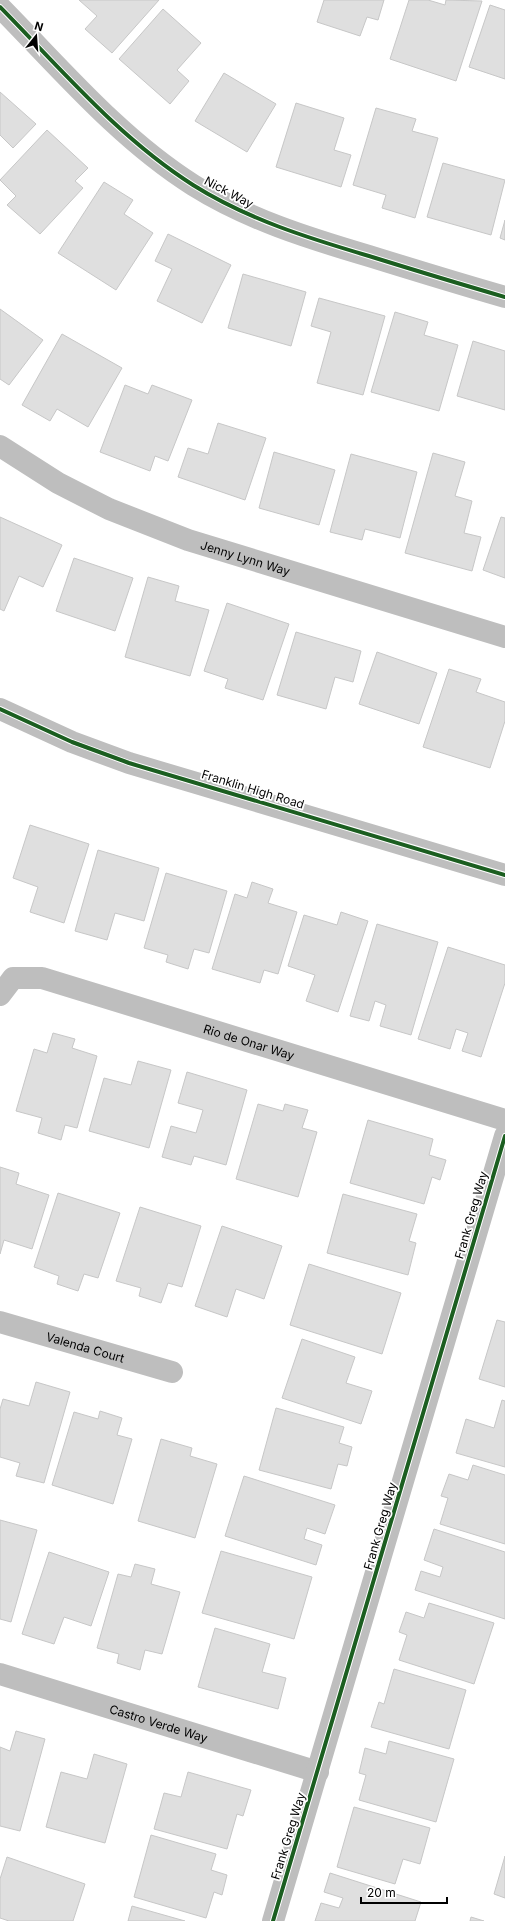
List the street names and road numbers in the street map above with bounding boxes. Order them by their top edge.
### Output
street label: Nick Way [202,173,256,211]
street label: Jenny Lynn Way [199,537,292,578]
street label: Franklin High Road [200,766,306,812]
street label: Rio de Onar Way [202,1020,297,1063]
street label: Frank Greg Way [451,1169,491,1261]
street label: Valenda Court [45,1328,126,1365]
street label: Frank Greg Way [360,1480,400,1572]
street label: Castro Verde Way [108,1701,210,1745]
street label: Frank Greg Way [268,1790,308,1881]

